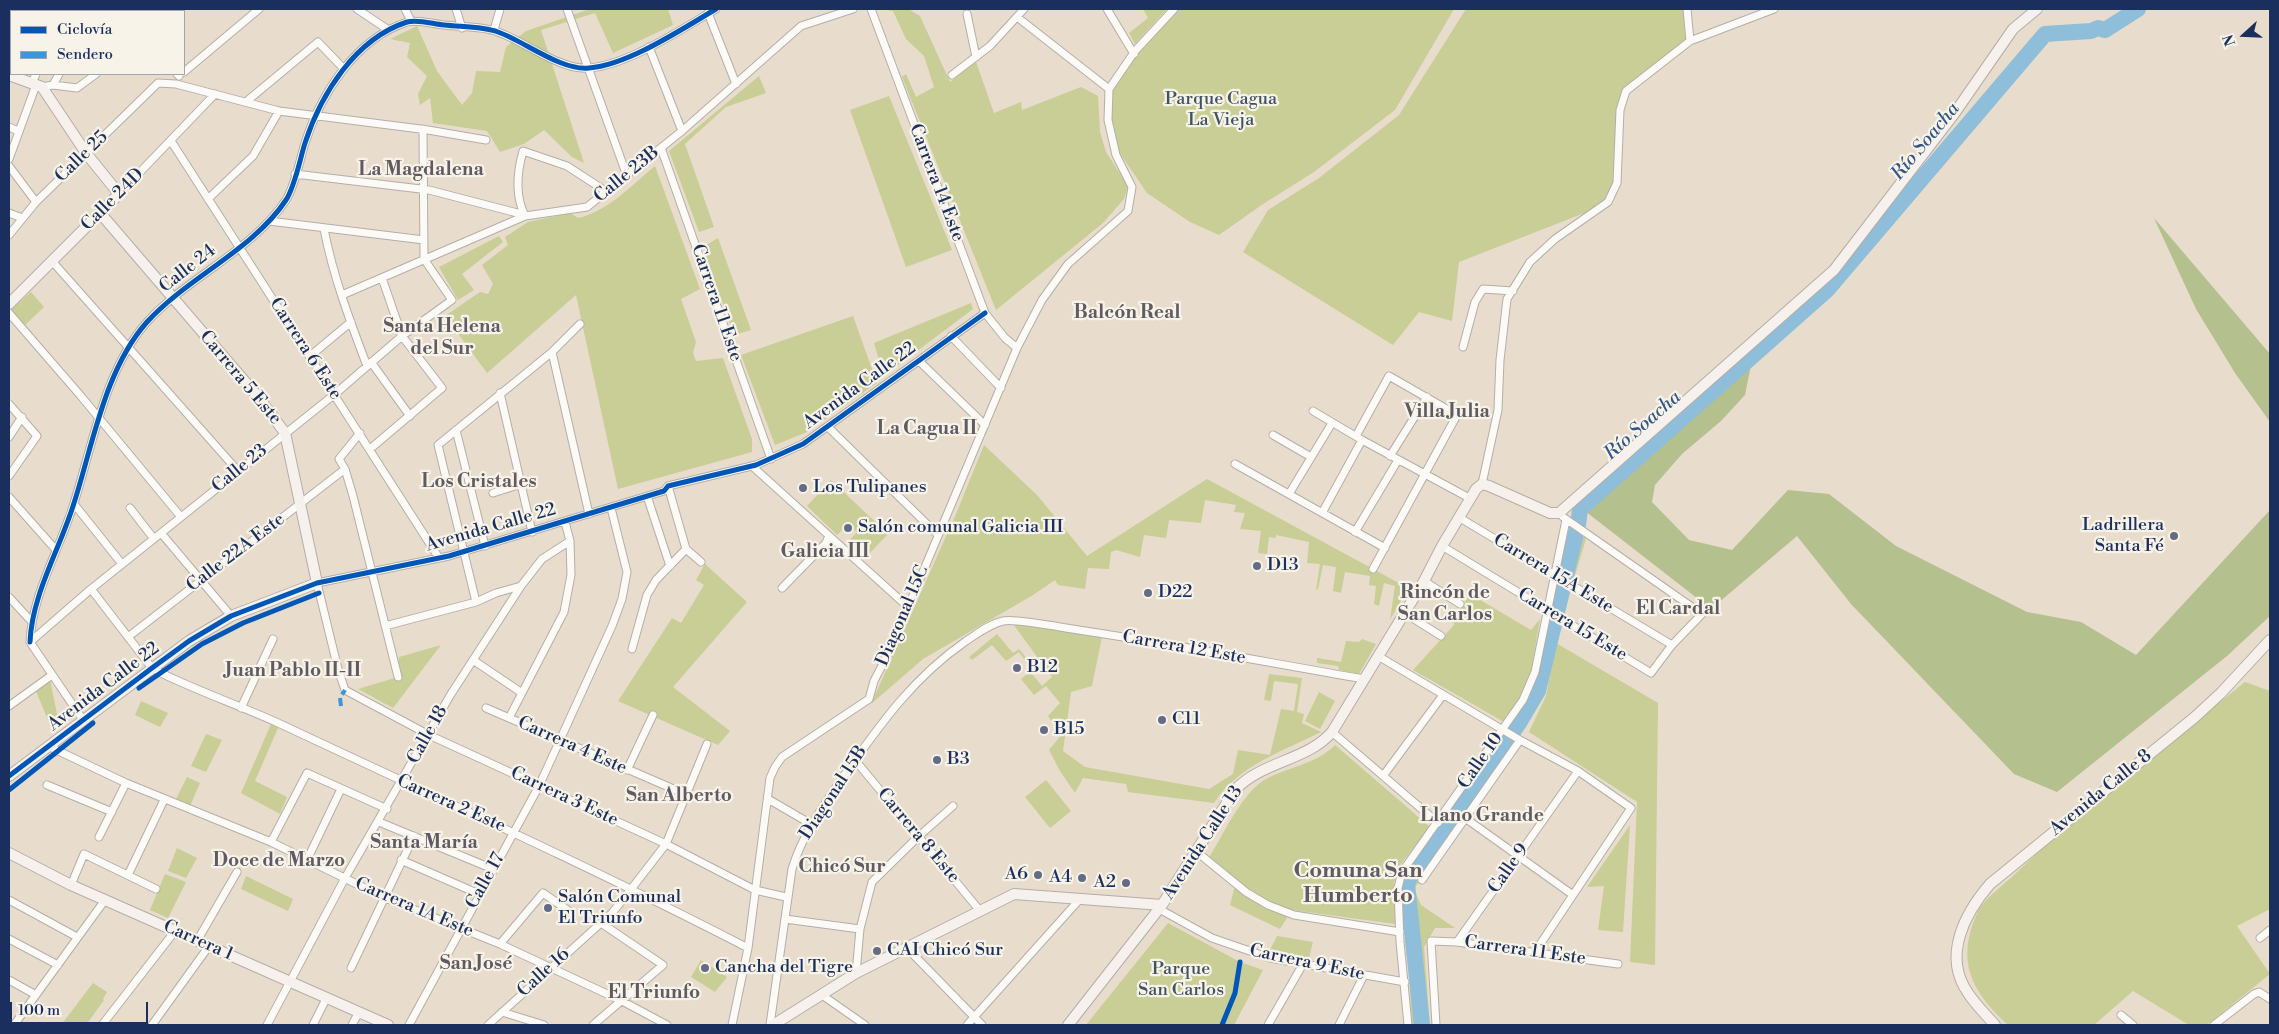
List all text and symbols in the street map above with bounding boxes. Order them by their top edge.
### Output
legend [10,10,185,75]
north arrow [2219,10,2269,60]
text: Ciclovía [57,20,112,39]
text: N [2220,32,2240,48]
text: Sendero [57,45,113,64]
park label: Parque Cagua La Vieja [1165,89,1277,132]
water label: Río Soacha [1887,99,1965,185]
street label: Carrera 14 Este [904,121,968,245]
street label: Calle 25 [51,127,113,187]
street label: Calle 23B [590,142,664,208]
district label: La Magdalena [358,159,484,181]
street label: Calle 24D [77,164,149,236]
street label: Calle 24 [155,240,221,298]
street label: Carrera 11 Este [686,242,746,364]
street label: Carrera 6 Este [264,294,346,404]
district label: Balcón Real [1073,302,1181,324]
district label: Santa Helena del Sur [383,316,501,360]
street label: Carrera 5 Este [194,327,286,429]
street label: Avenida Calle 22 [799,338,921,434]
water label: Río Soacha [1600,386,1686,466]
district label: Villa Julia [1404,401,1490,423]
district label: La Cagua II [877,418,977,440]
street label: Calle 23 [208,440,272,498]
district label: Los Cristales [421,471,537,493]
place label: Los Tulipanes [813,477,927,499]
marker: Los Tulipanes [797,482,809,494]
street label: Avenida Calle 22 [423,499,559,557]
street label: Calle 22A Este [183,509,289,597]
place label: Ladrillera Santa Fé [2082,515,2164,558]
place label: Salón comunal Galicia III [858,517,1063,539]
marker: Salón comunal Galicia III [842,522,854,534]
street label: Carrera 15A Este [1489,530,1617,618]
marker: Ladrillera Santa Fé [2168,530,2180,542]
district label: Galicia III [781,541,869,563]
place label: D13 [1267,555,1299,577]
marker: D13 [1251,560,1263,572]
street label: Diagonal 15C [872,562,934,670]
place label: D22 [1158,582,1193,604]
district label: Rincón de San Carlos [1398,582,1492,626]
street label: Carrera 15 Este [1513,584,1631,666]
marker: D22 [1142,587,1154,599]
district label: El Cardal [1636,598,1720,620]
street label: Carrera 12 Este [1121,627,1247,669]
street label: Avenida Calle 22 [44,638,164,736]
place label: B12 [1027,657,1058,679]
district label: Juan Pablo II-II [225,660,361,682]
marker: B12 [1011,662,1023,674]
street label: Calle 18 [403,702,453,768]
place label: C11 [1172,709,1200,731]
street label: Carrera 4 Este [514,712,630,780]
marker: C11 [1156,714,1168,726]
place label: B15 [1054,719,1084,741]
marker: B15 [1038,724,1050,736]
street label: Calle 10 [1454,729,1508,793]
street label: Diagonal 15B [796,742,872,844]
street label: Avenida Calle 8 [2046,745,2156,841]
place label: B3 [947,749,970,771]
marker: B3 [931,754,943,766]
street label: Carrera 3 Este [507,763,621,831]
street label: Carrera 2 Este [393,770,509,838]
street label: Avenida Calle 13 [1158,782,1248,904]
street label: Carrera 8 Este [872,784,964,888]
district label: San Alberto [626,785,732,807]
district label: Llano Grande [1420,805,1544,827]
district label: Santa María [370,832,478,854]
street label: Calle 9 [1484,840,1534,898]
street label: Calle 17 [462,849,510,913]
district label: Doce de Marzo [213,850,345,872]
district label: Chicó Sur [798,856,886,878]
district label: Comuna San Humberto [1294,859,1422,910]
place label: A6 [1005,864,1028,886]
place label: A4 [1049,867,1072,889]
marker: A6 [1032,869,1044,881]
marker: A4 [1076,872,1088,884]
place label: A2 [1093,872,1116,894]
street label: Carrera 1A Este [352,873,476,943]
marker: A2 [1120,877,1132,889]
place label: Salón Comunal El Triunfo [558,887,681,930]
marker: Salón Comunal El Triunfo [542,902,554,914]
street label: Carrera 1 [160,916,236,966]
street label: Carrera 11 Este [1463,932,1587,970]
place label: CAI Chicó Sur [887,940,1003,962]
street label: Carrera 9 Este [1247,940,1367,986]
street label: Calle 16 [513,944,575,1002]
marker: CAI Chicó Sur [871,945,883,957]
district label: San José [440,953,512,975]
place label: Cancha del Tigre [715,957,853,979]
park label: Parque San Carlos [1138,959,1224,1002]
marker: Cancha del Tigre [699,962,711,974]
district label: El Triunfo [608,982,700,1004]
scale bar [12,992,150,1024]
text: 100 m [18,1001,60,1020]

